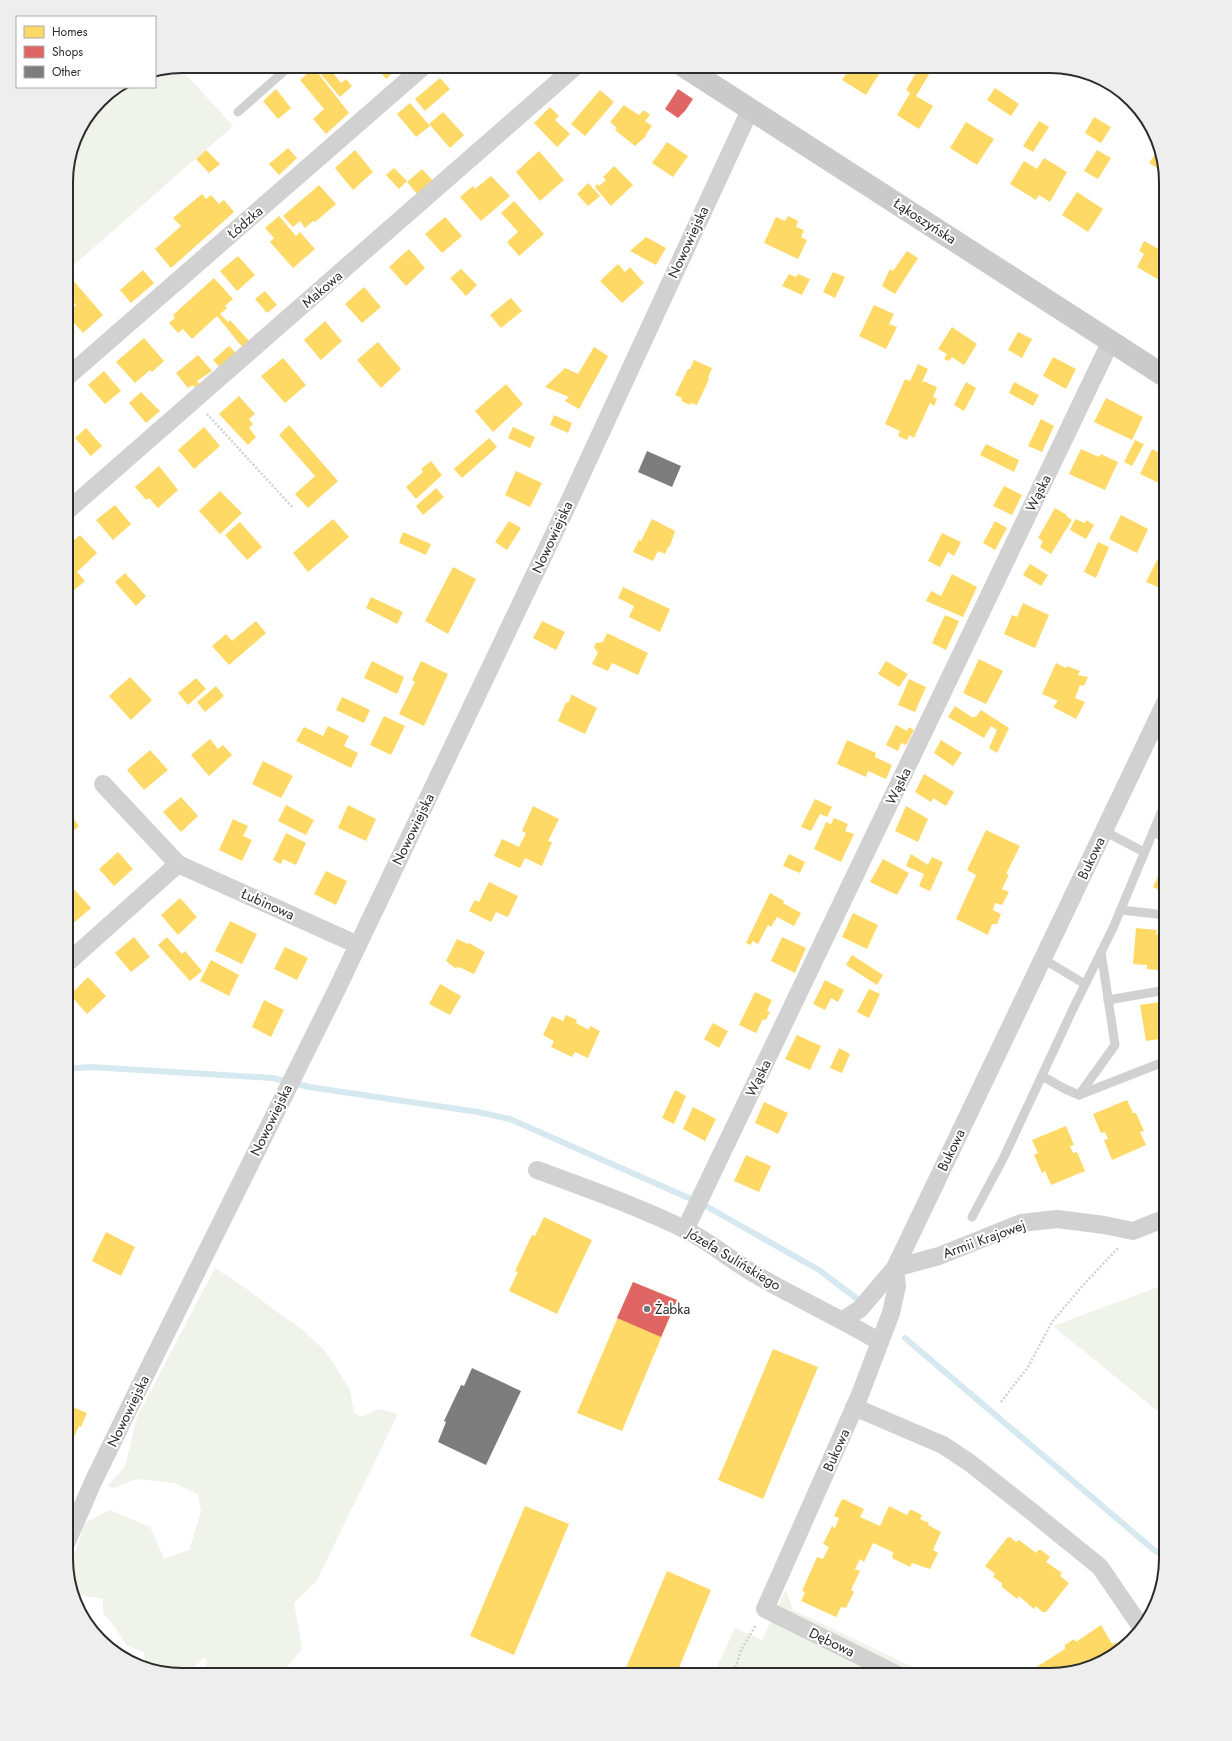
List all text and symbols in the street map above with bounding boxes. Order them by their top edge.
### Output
legend [16,16,156,88]
text: Homes [52,23,88,41]
text: Shops [52,43,83,61]
text: Other [52,63,82,81]
street label: Łąkoszyńska [889,193,960,249]
street label: Łódzka [222,201,267,244]
street label: Nowowiejska [663,203,713,281]
street label: Makowa [297,266,347,312]
street label: Wąska [1020,471,1056,515]
street label: Nowowiejska [527,498,577,576]
street label: Wąska [880,764,916,808]
street label: Nowowiejska [387,790,439,868]
street label: Bukowa [1072,833,1110,883]
street label: Łubinowa [237,883,298,925]
street label: Wąska [740,1056,776,1100]
street label: Nowowiejska [245,1081,297,1159]
street label: Bukowa [932,1125,970,1175]
street label: Armii Krajowej [940,1215,1028,1263]
street label: Józefa Sulińskiego [681,1222,785,1295]
place label: Żabka [655,1299,690,1319]
marker: Żabka [642,1304,652,1314]
street label: Nowowiejska [102,1372,154,1450]
street label: Bukowa [818,1425,854,1475]
street label: Dębowa [806,1622,858,1662]

